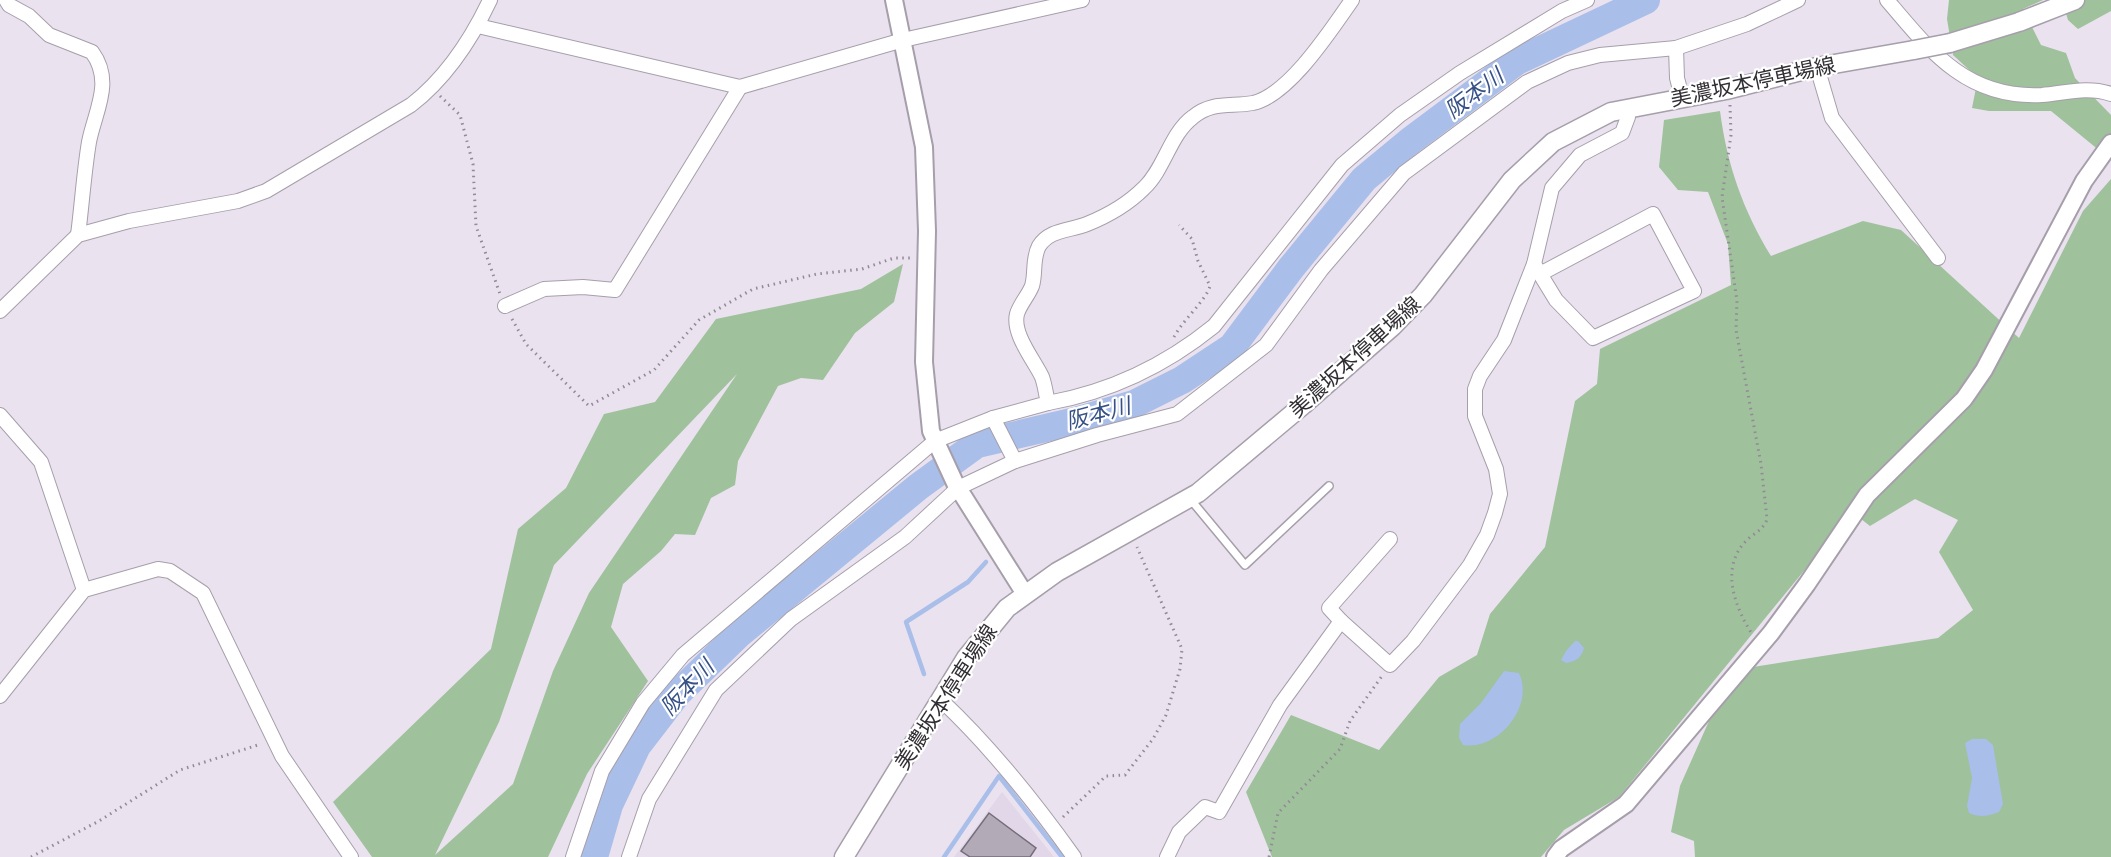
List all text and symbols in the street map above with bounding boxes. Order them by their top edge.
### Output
street label: 美濃坂本停車場線 [1668,50,1838,114]
water label: 阪本川 [1438,59,1512,126]
street label: 美濃坂本停車場線 [1283,290,1427,424]
water label: 阪本川 [1062,388,1136,437]
street label: 美濃坂本停車場線 [888,618,1004,776]
water label: 阪本川 [653,650,723,722]

